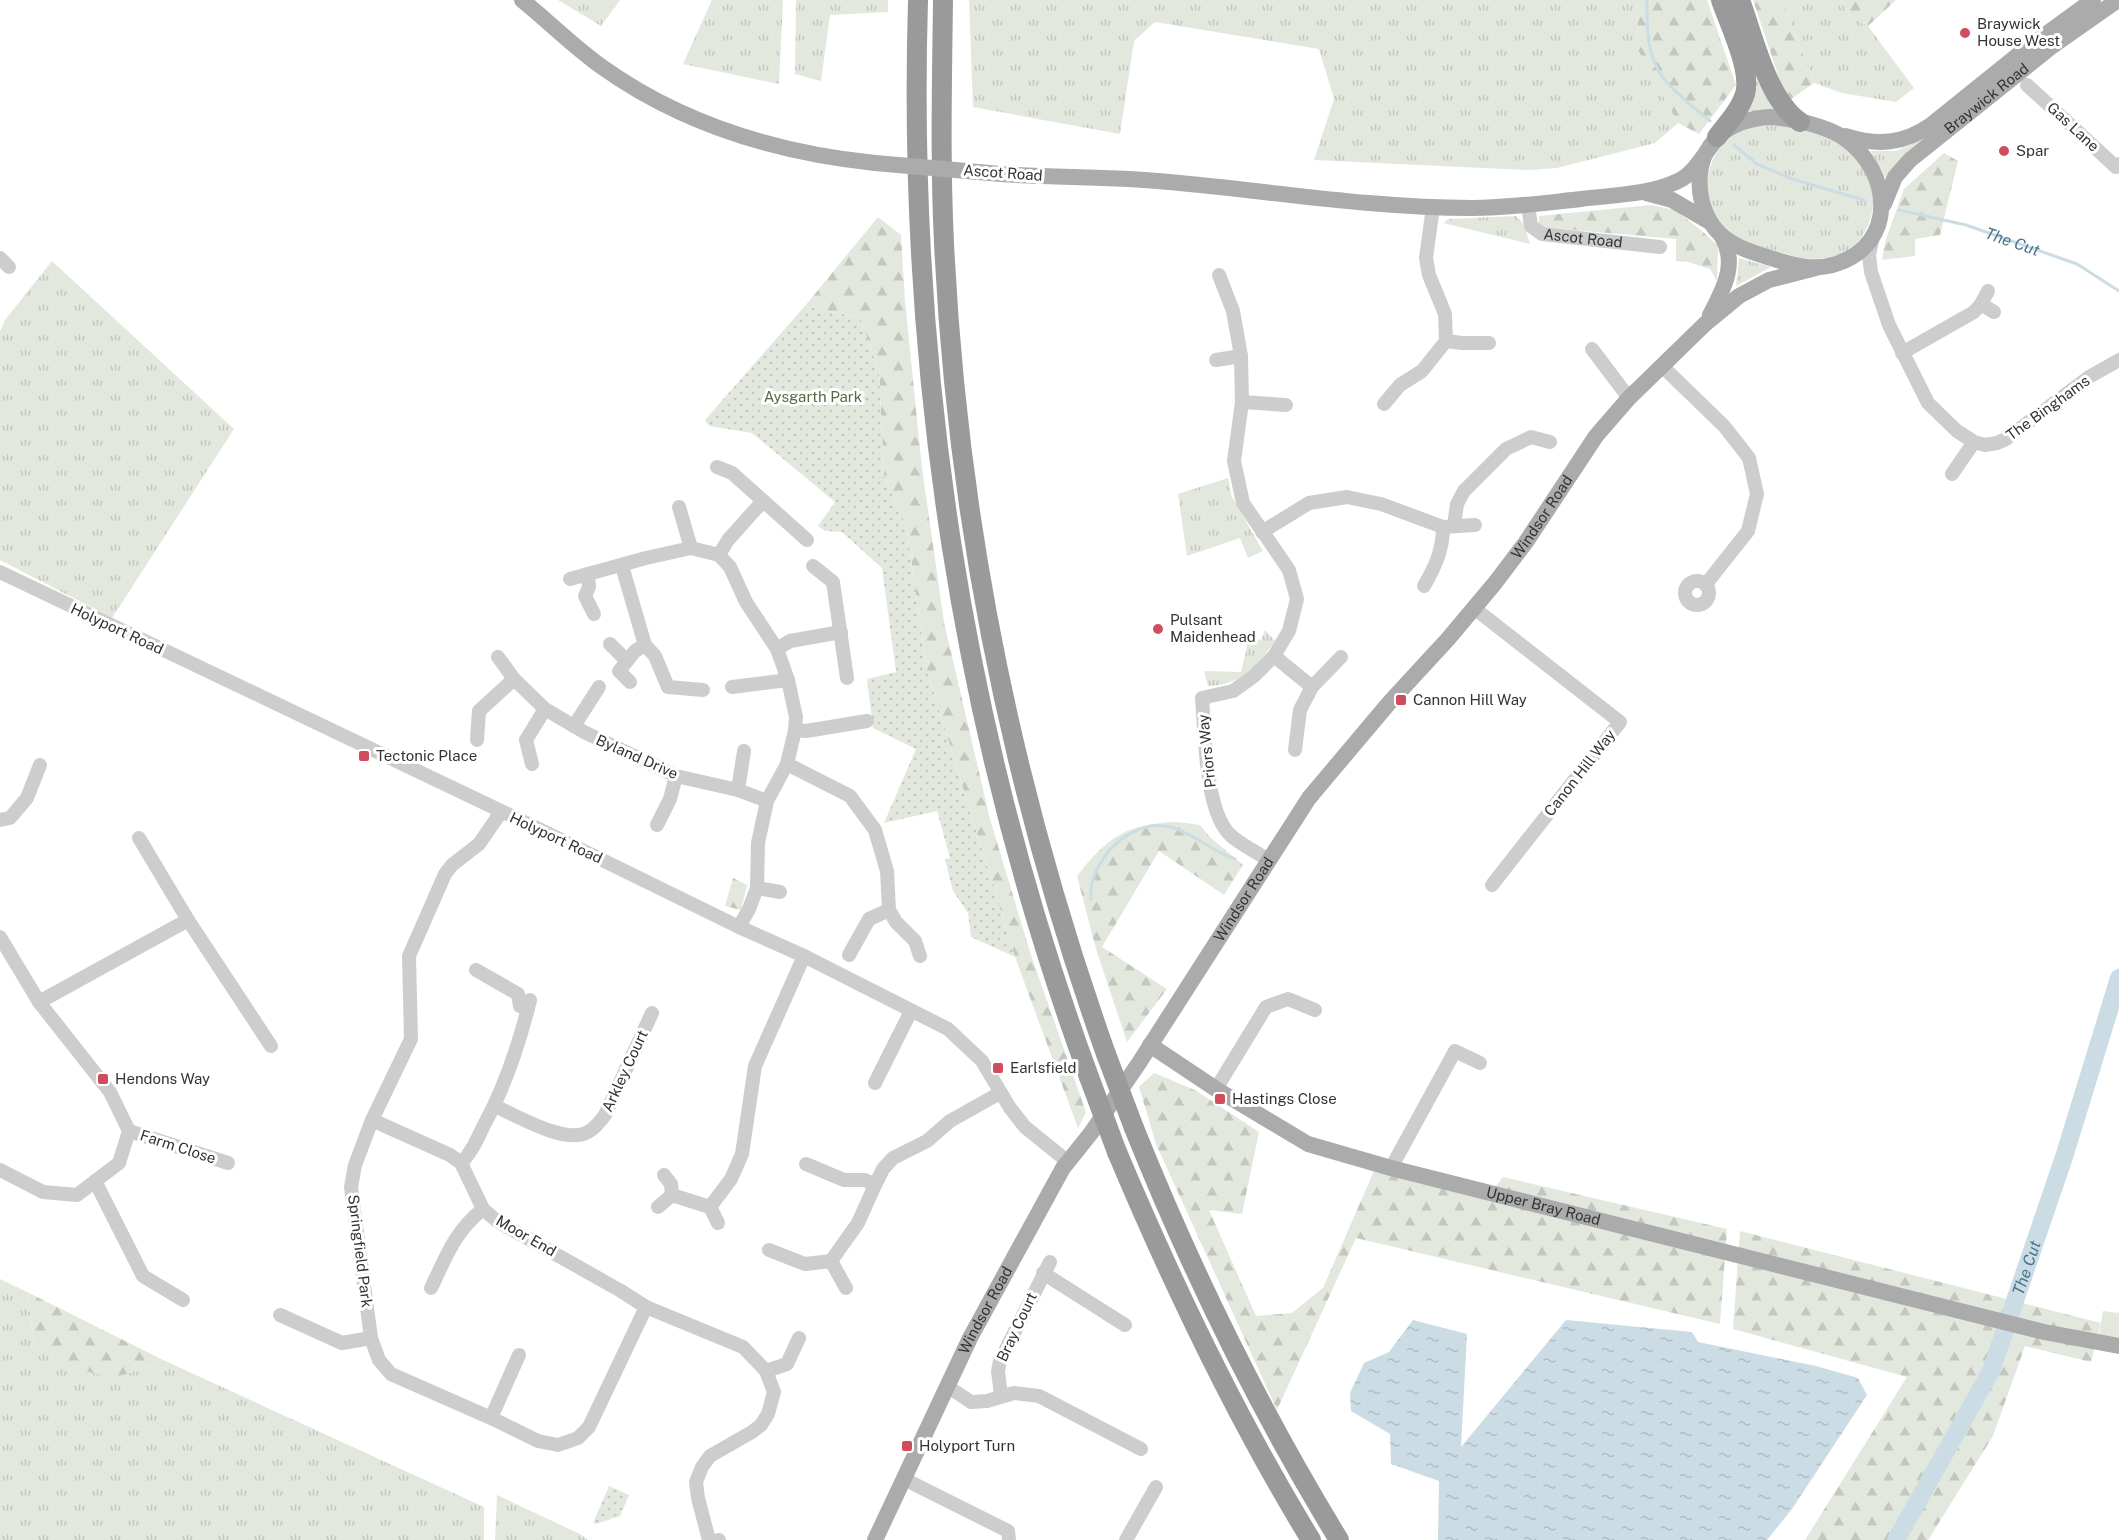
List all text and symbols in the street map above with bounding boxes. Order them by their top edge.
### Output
place label: Braywick House West [1977,15,2060,49]
marker: Braywick House West [1958,26,1972,40]
street label: Braywick Road [1941,59,2032,137]
street label: Gas Lane [2044,99,2103,155]
place label: Spar [2016,142,2049,159]
marker: Spar [1997,144,2011,158]
street label: Ascot Road [963,161,1043,184]
water label: The Cut [1983,224,2042,260]
street label: Ascot Road [1543,225,1623,251]
street label: The Binghams [2003,372,2093,444]
park label: Aysgarth Park [764,388,862,405]
street label: Windsor Road [1508,472,1576,562]
street label: Holyport Road [68,600,166,657]
place label: Pulsant Maidenhead [1170,611,1256,645]
marker: Pulsant Maidenhead [1151,622,1165,636]
place label: Cannon Hill Way [1413,691,1527,708]
marker: Cannon Hill Way [1394,693,1408,707]
street label: Priors Way [1194,713,1219,789]
street label: Canon Hill Way [1541,726,1619,819]
street label: Byland Drive [594,731,681,782]
place label: Tectonic Place [376,747,477,764]
marker: Tectonic Place [357,749,371,763]
street label: Holyport Road [507,809,605,866]
street label: Windsor Road [1210,854,1277,945]
street label: Arkley Court [598,1027,651,1114]
place label: Earlsfield [1010,1059,1076,1076]
marker: Earlsfield [991,1061,1005,1075]
place label: Hendons Way [115,1070,210,1087]
marker: Hendons Way [96,1072,110,1086]
place label: Hastings Close [1232,1090,1337,1107]
marker: Hastings Close [1213,1092,1227,1106]
street label: Farm Close [138,1126,218,1167]
street label: Upper Bray Road [1485,1183,1602,1228]
street label: Springfield Park [345,1194,376,1308]
street label: Moor End [493,1212,559,1260]
water label: The Cut [2009,1238,2045,1298]
street label: Windsor Road [955,1263,1016,1356]
street label: Bray Court [993,1289,1040,1364]
place label: Holyport Turn [919,1437,1015,1454]
marker: Holyport Turn [900,1439,914,1453]

